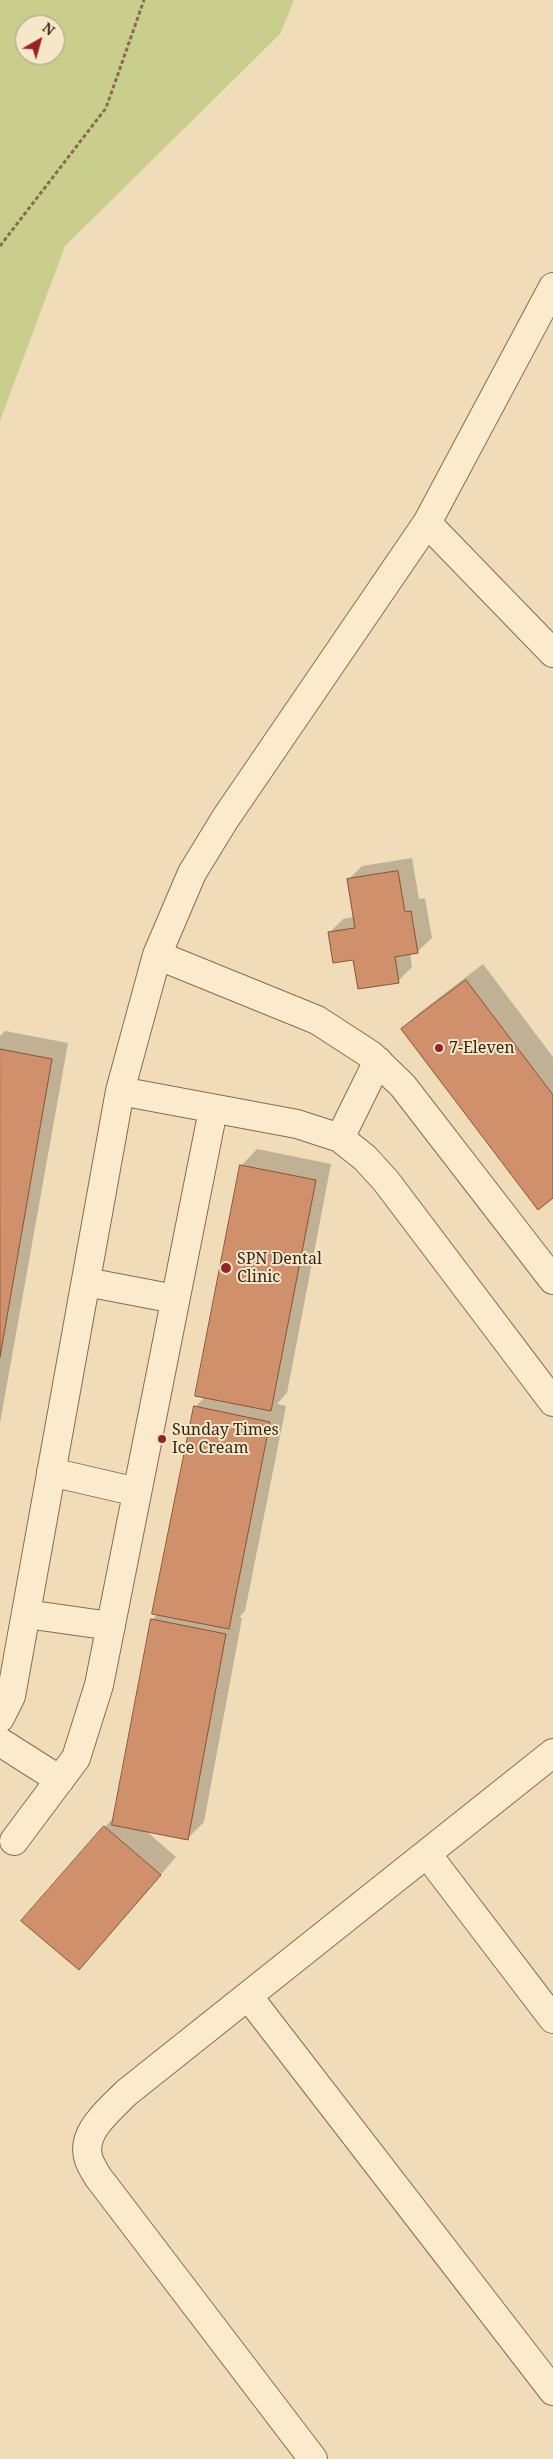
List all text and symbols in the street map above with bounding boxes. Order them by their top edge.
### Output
north arrow [15,15,65,65]
text: N [39,18,59,39]
place label: 7-Eleven [449,1038,515,1058]
marker: 7-Eleven [433,1042,445,1054]
place label: SPN Dental Clinic [237,1249,322,1287]
marker: SPN Dental Clinic [219,1261,233,1275]
place label: Sunday Times Ice Cream [172,1420,279,1458]
marker: Sunday Times Ice Cream [156,1433,168,1445]

